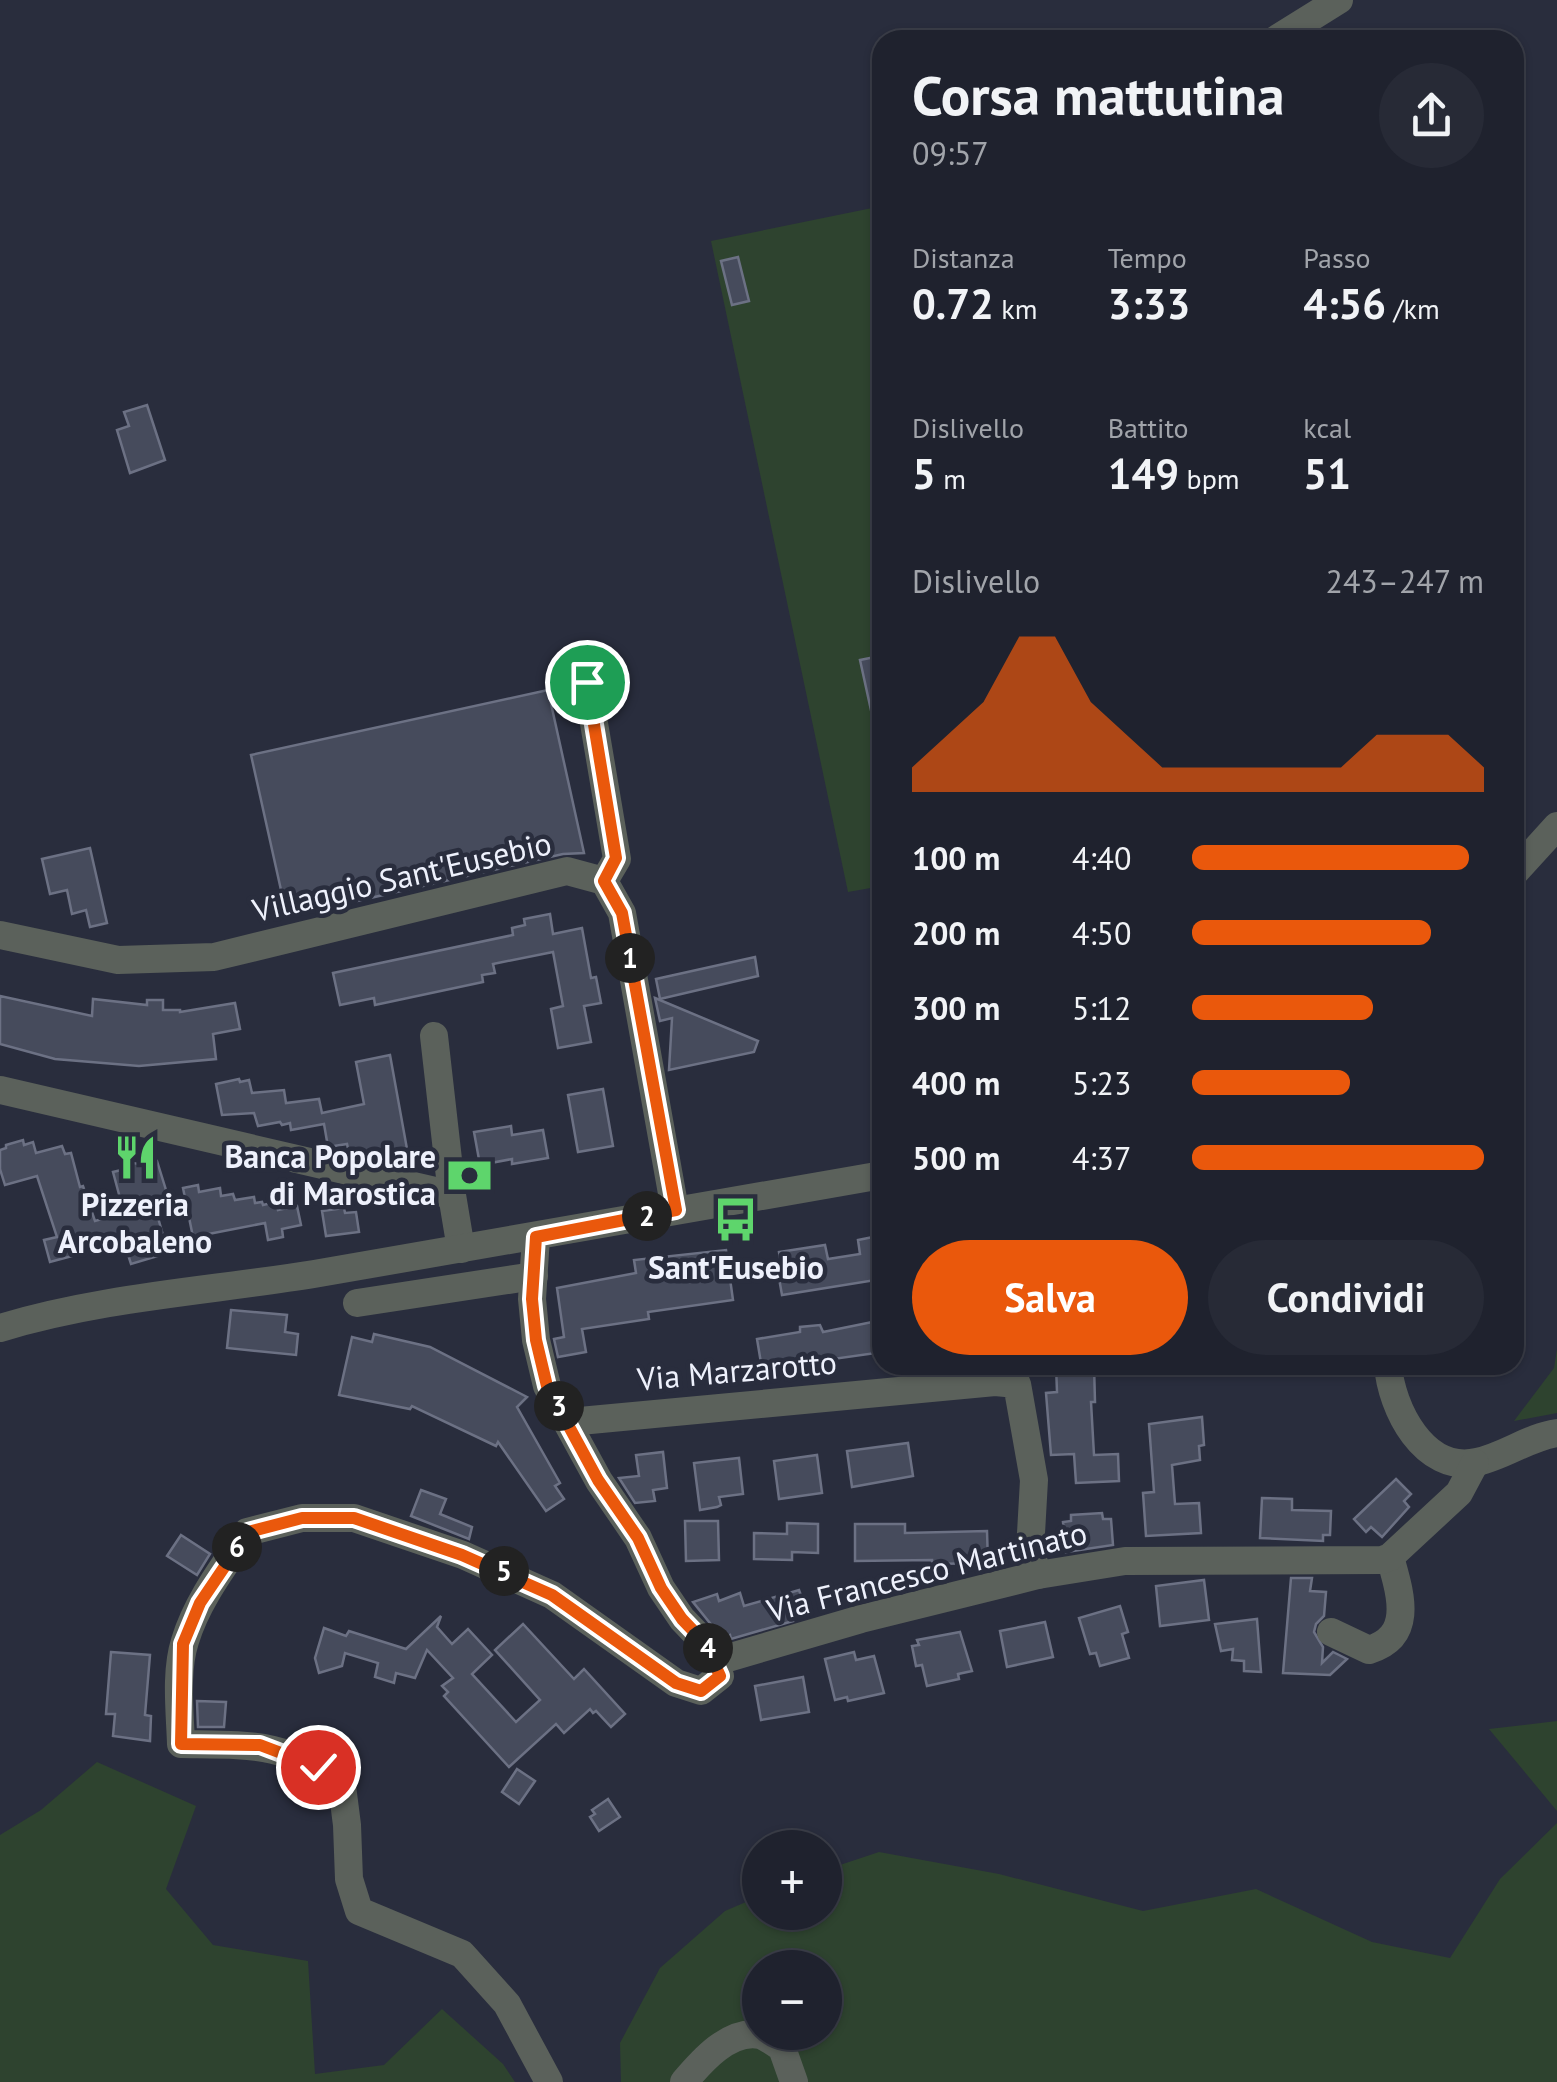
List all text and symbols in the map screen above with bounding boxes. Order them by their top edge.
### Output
text: Corsa mattutina [912,59,1284,130]
button: share [1379,63,1484,168]
text: 09:57 [912,132,989,174]
text: Distanza [912,239,1015,276]
text: Tempo [1108,239,1187,276]
text: Passo [1303,239,1370,276]
text: 0.72 [912,276,994,331]
text: 3:33 [1108,276,1190,331]
text: 4:56 [1303,276,1386,331]
text: km [994,290,1037,327]
text: /km [1386,290,1440,327]
text: Dislivello [912,409,1024,446]
text: Battito [1108,409,1189,446]
text: kcal [1303,409,1351,446]
text: 5 [912,446,936,501]
text: 149 [1108,446,1179,501]
text: 51 [1303,446,1351,501]
text: m [936,460,966,497]
text: bpm [1179,460,1240,497]
text: Dislivello [912,560,1040,602]
text: 243–247 m [1325,560,1484,602]
pin [545,640,630,725]
icon: arrive [560,655,615,710]
street label: Villaggio Sant'Eusebio [247,821,555,931]
text: 100 m [912,837,1000,879]
text: 4:40 [1072,837,1131,879]
text: 200 m [912,912,1000,954]
text: 4:50 [1072,912,1131,954]
pin: 1 [605,933,655,983]
text: 1 [622,939,638,976]
text: 300 m [912,987,1000,1029]
text: 5:12 [1072,987,1131,1029]
text: 400 m [912,1062,1000,1104]
text: 5:23 [1072,1062,1131,1104]
restaurant icon: Pizzeria Arcobaleno [111,1133,159,1181]
place label: Banca Popolare di Marostica [224,1135,436,1214]
text: 500 m [912,1137,1000,1179]
text: 4:37 [1072,1137,1131,1179]
bank icon: Banca Popolare di Marostica [445,1151,493,1199]
place label: Pizzeria Arcobaleno [58,1183,212,1262]
pin: 2 [622,1191,672,1241]
bus stop icon: Sant'Eusebio [712,1196,760,1244]
text: 2 [639,1197,655,1234]
button: Salva [912,1240,1188,1355]
button: Condividi [1208,1240,1484,1355]
place label: Sant'Eusebio [648,1246,824,1288]
street label: Via Marzarotto [634,1340,838,1400]
pin: 3 [534,1381,584,1431]
text: 3 [551,1387,567,1424]
street label: Via Francesco Martinato [761,1511,1091,1631]
pin: 6 [212,1522,262,1572]
text: 6 [229,1528,245,1565]
pin: 5 [479,1546,529,1596]
text: 5 [496,1552,512,1589]
pin: 4 [683,1623,733,1673]
text: 4 [700,1629,716,1666]
pin [276,1725,361,1810]
icon: check [291,1740,346,1795]
map controls [742,1830,842,2050]
button: + [742,1830,842,1930]
button: − [742,1950,842,2050]

